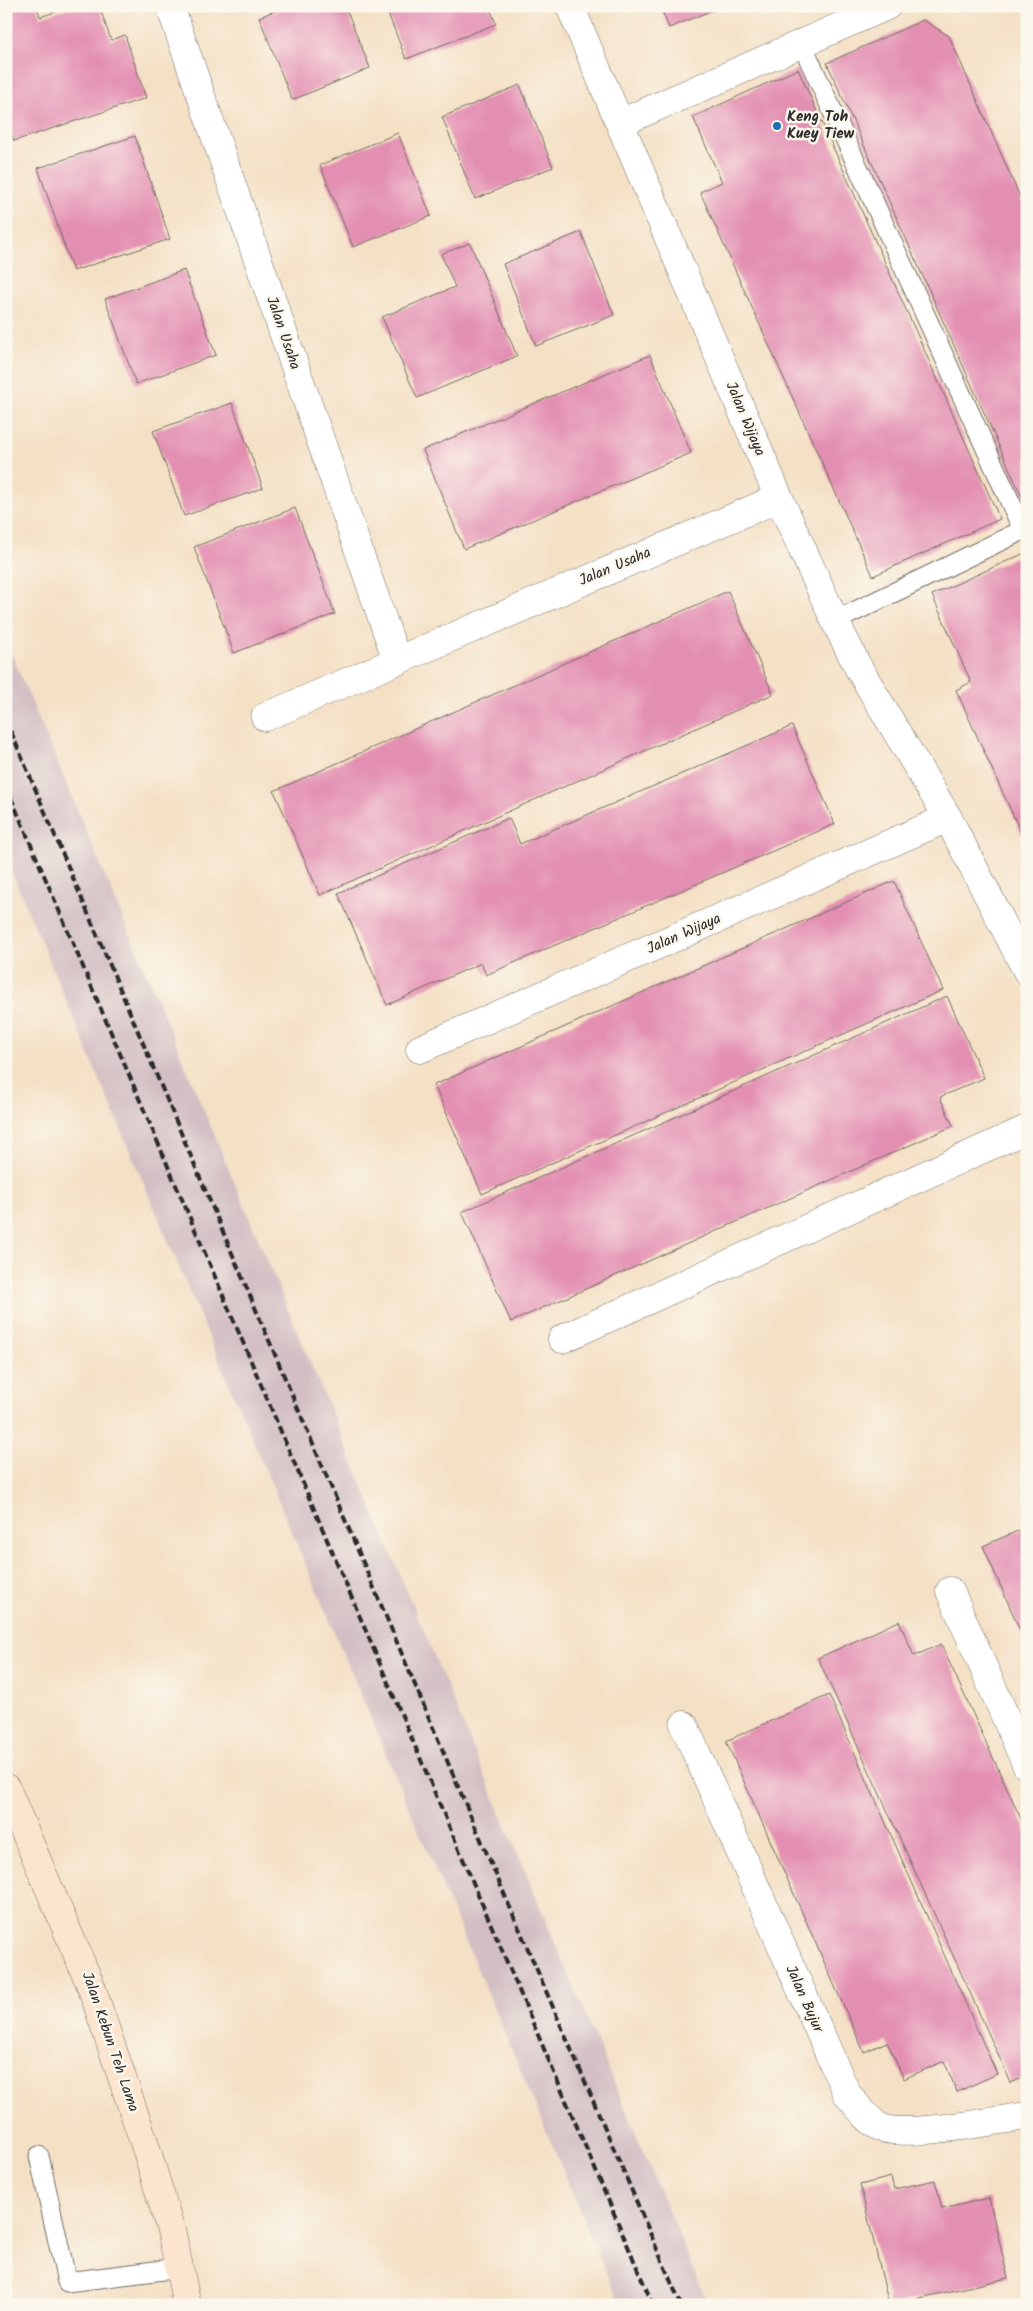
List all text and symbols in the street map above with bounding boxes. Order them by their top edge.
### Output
place label: Keng Toh Kuey Tiew [787,105,855,146]
marker: Keng Toh Kuey Tiew [771,120,783,132]
street label: Jalan Usaha [259,293,307,373]
street label: Jalan Wijaya [719,378,771,460]
street label: Jalan Usaha [575,541,655,593]
street label: Jalan Wijaya [643,907,725,961]
street label: Jalan Bujur [778,1961,830,2037]
street label: Jalan Kebun Teh Lama [75,1969,145,2115]

